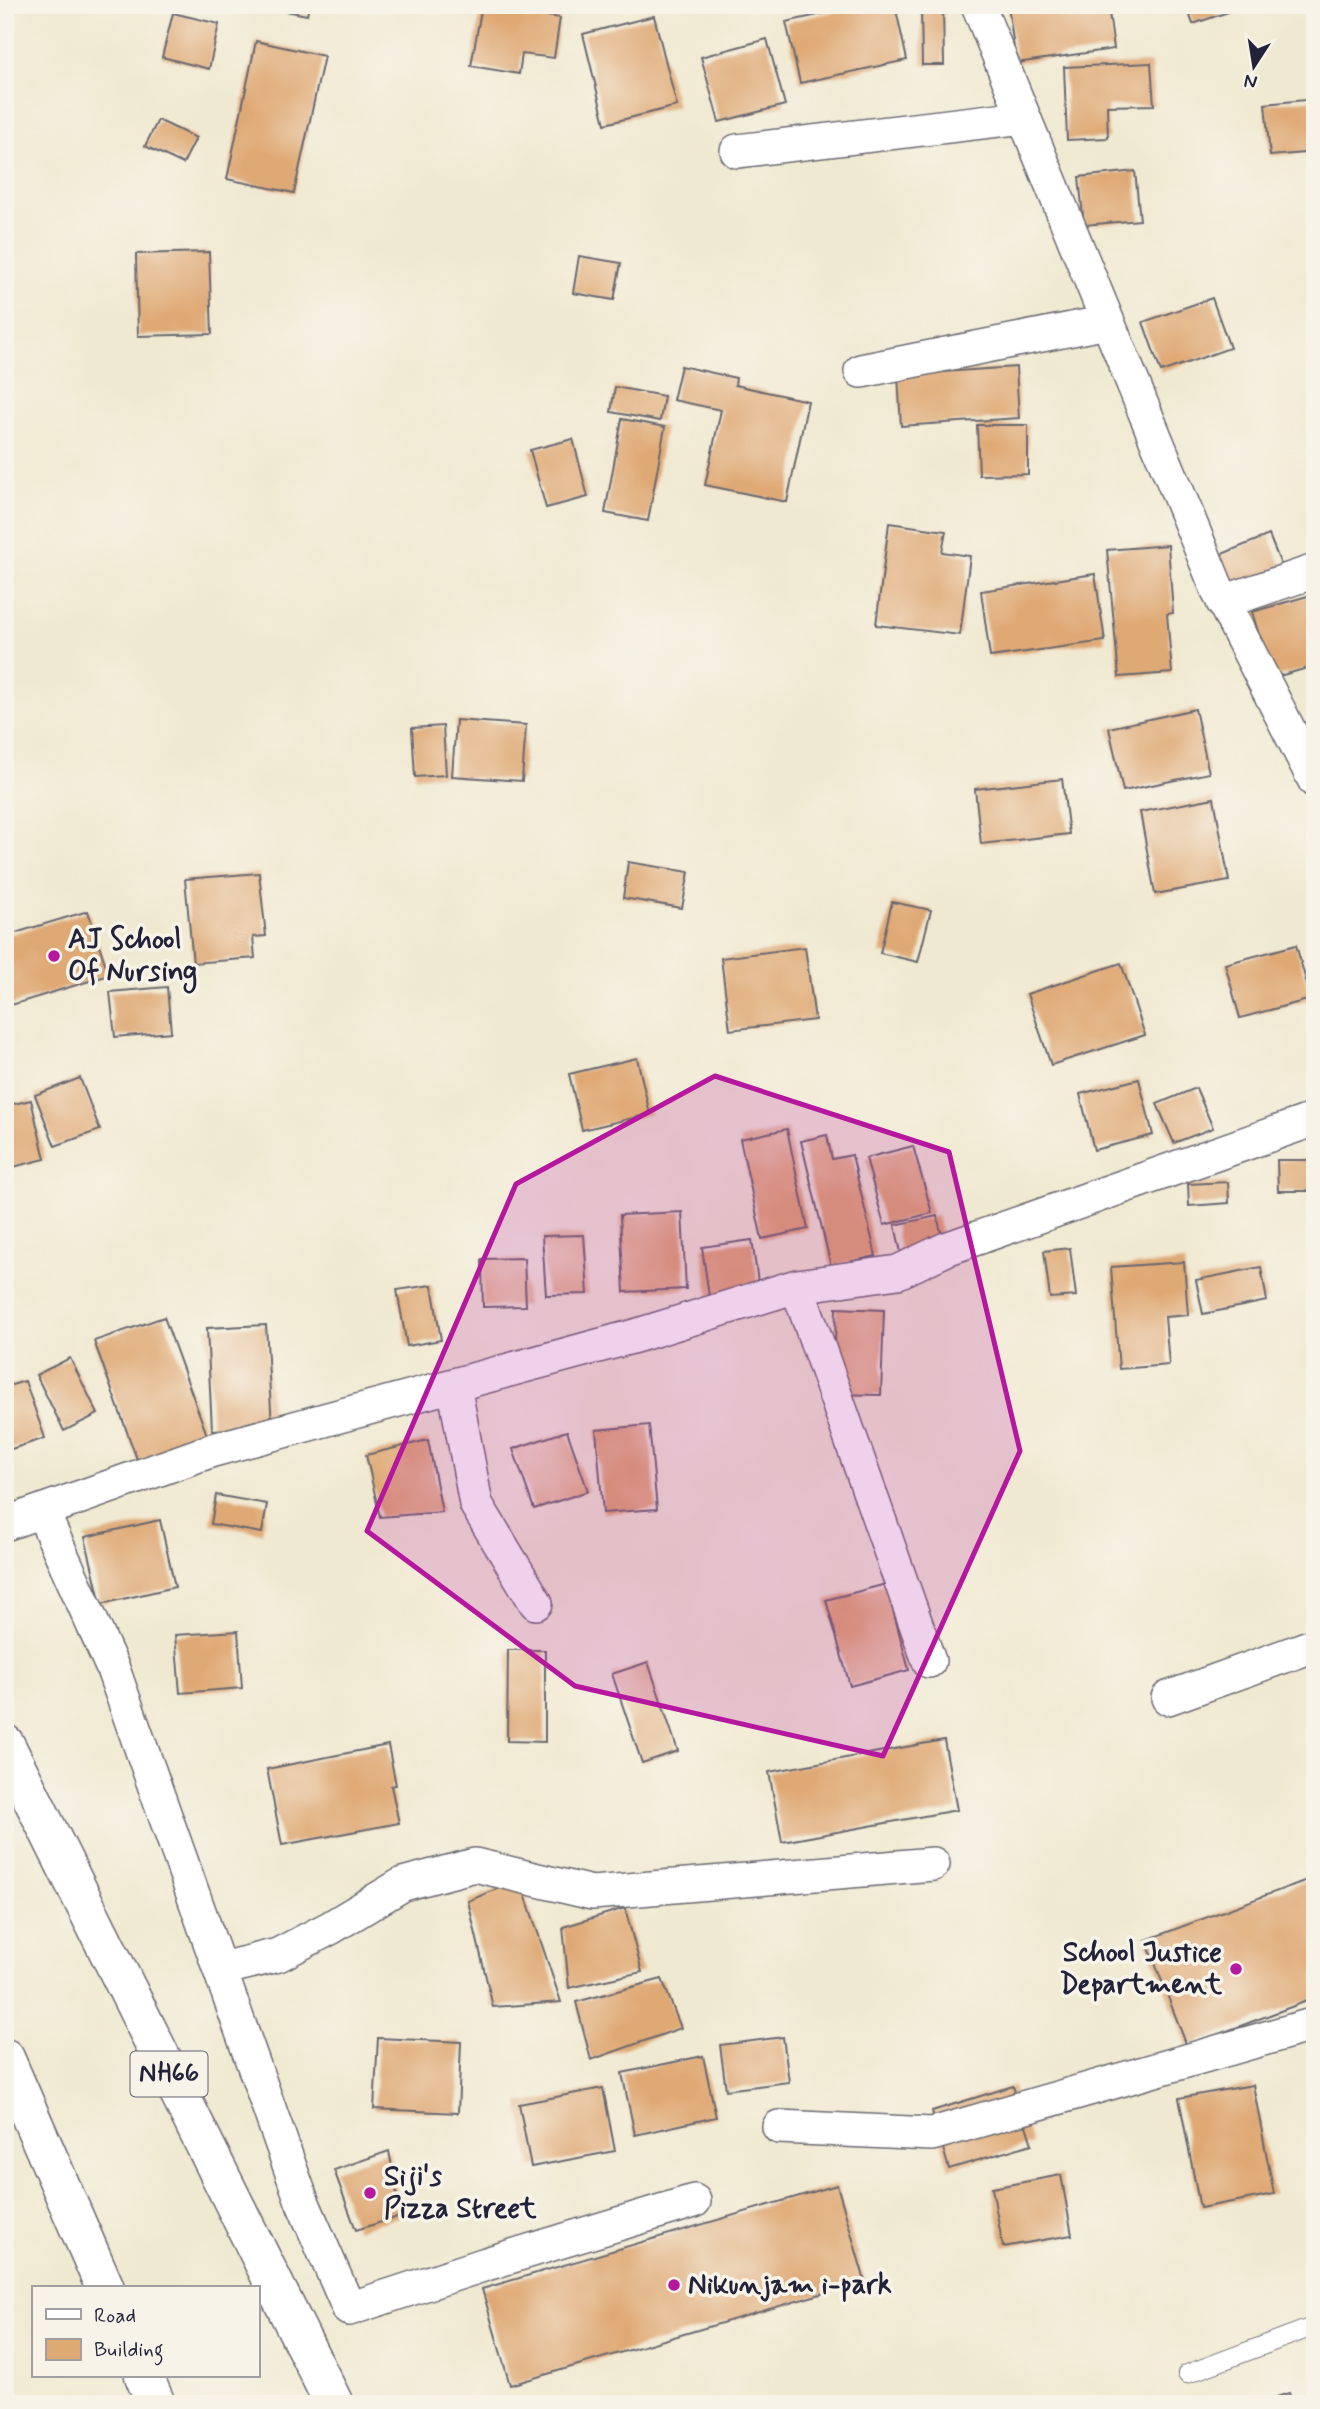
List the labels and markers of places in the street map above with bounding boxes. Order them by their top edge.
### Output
place label: AJ School Of Nursing [68,922,197,994]
marker: AJ School Of Nursing [46,948,62,964]
place label: School Justice Department [1059,1935,1223,2004]
marker: School Justice Department [1228,1961,1244,1977]
place label: Siji's Pizza Street [384,2159,537,2228]
marker: Siji's Pizza Street [362,2185,378,2201]
place label: Nikunjam i-park [688,2267,892,2304]
marker: Nikunjam i-park [666,2277,682,2293]

